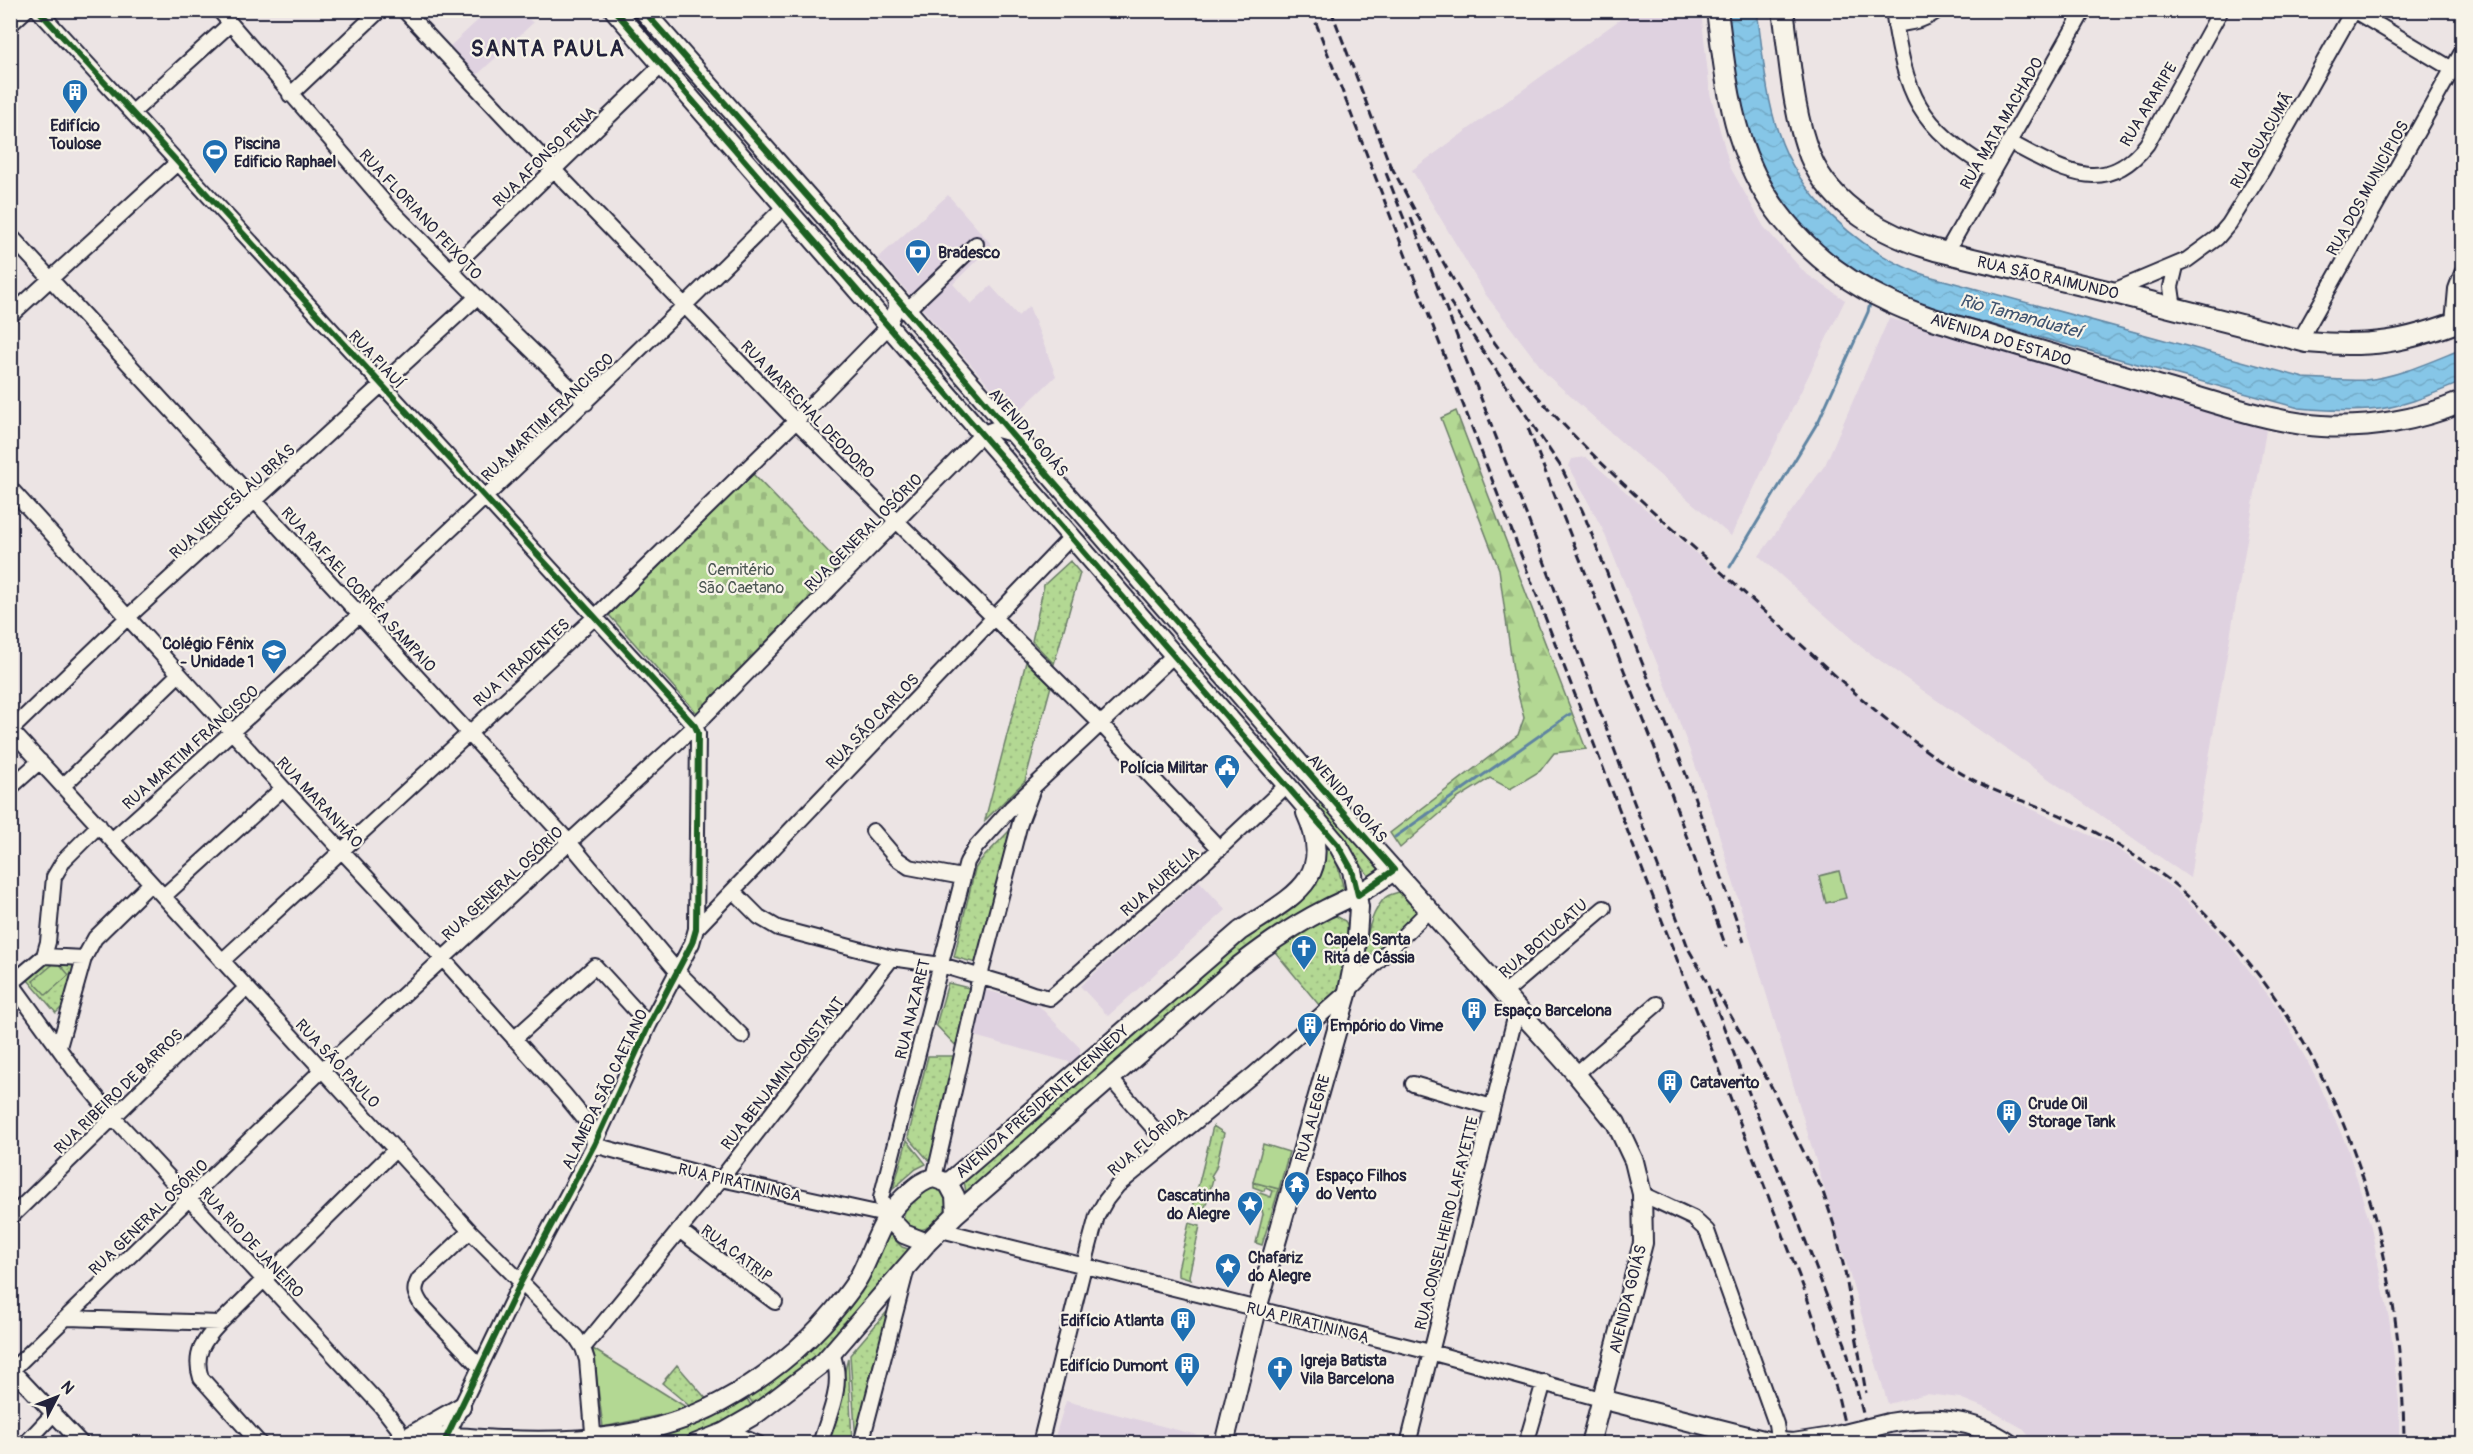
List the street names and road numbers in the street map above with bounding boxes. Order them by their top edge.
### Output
street label: RUA MATA MACHADO [1956,54,2048,193]
street label: RUA ARARIPE [2116,59,2182,150]
street label: RUA GUACUMÃ [2226,89,2298,192]
street label: RUA AFONSO PENA [489,102,601,211]
street label: RUA DOS MUNICÍPIOS [2322,117,2413,260]
street label: RUA FLORIANO PEIXOTO [355,145,486,284]
street label: RUA SÃO RAIMUNDO [1975,252,2121,304]
street label: AVENIDA DO ESTADO [1928,309,2073,371]
street label: RUA PIAUÍ [344,326,409,393]
street label: RUA MARECHAL DEODORO [736,336,878,483]
street label: RUA MARTIM FRANCISCO [477,349,618,486]
street label: AVENIDA GOIÁS [984,384,1072,481]
street label: RUA VENCESLAU BRÁS [166,440,300,563]
street label: RUA GENERAL OSÓRIO [800,469,927,596]
street label: RUA RAFAEL CORRÊA SAMPAIO [277,502,441,676]
street label: RUA TIRADENTES [469,614,574,711]
street label: RUA SÃO CARLOS [822,670,923,774]
street label: RUA MARTIM FRANCISCO [118,681,263,814]
street label: AVENIDA GOIÁS [1303,750,1391,847]
street label: RUA MARANHÃO [272,753,367,852]
street label: RUA GENERAL OSÓRIO [437,822,567,945]
street label: RUA AURÉLIA [1117,842,1203,921]
street label: RUA BOTUCATU [1495,895,1592,983]
street label: RUA NAZARET [891,957,935,1061]
street label: RUA BENJAMIN CONSTANT [717,993,849,1154]
street label: ALAMEDA SÃO CAETANO [557,1006,652,1173]
street label: RUA SÃO PAULO [291,1015,384,1112]
street label: AVENIDA PRESIDENTE KENNEDY [952,1021,1134,1183]
street label: RUA RIBEIRO DE BARROS [50,1025,187,1159]
street label: RUA ALEGRE [1291,1072,1335,1164]
street label: RUA FLÓRIDA [1103,1102,1191,1181]
street label: RUA CONSELHEIRO LAFAYETTE [1411,1114,1483,1332]
street label: RUA GENERAL OSÓRIO [84,1155,213,1280]
street label: RUA PIRATININGA [676,1159,803,1207]
street label: RUA RIO DE JANEIRO [195,1183,308,1302]
street label: RUA CATRIP [697,1220,776,1287]
street label: AVENIDA GOIÁS [1605,1243,1651,1356]
street label: RUA PIRATININGA [1244,1298,1371,1348]

